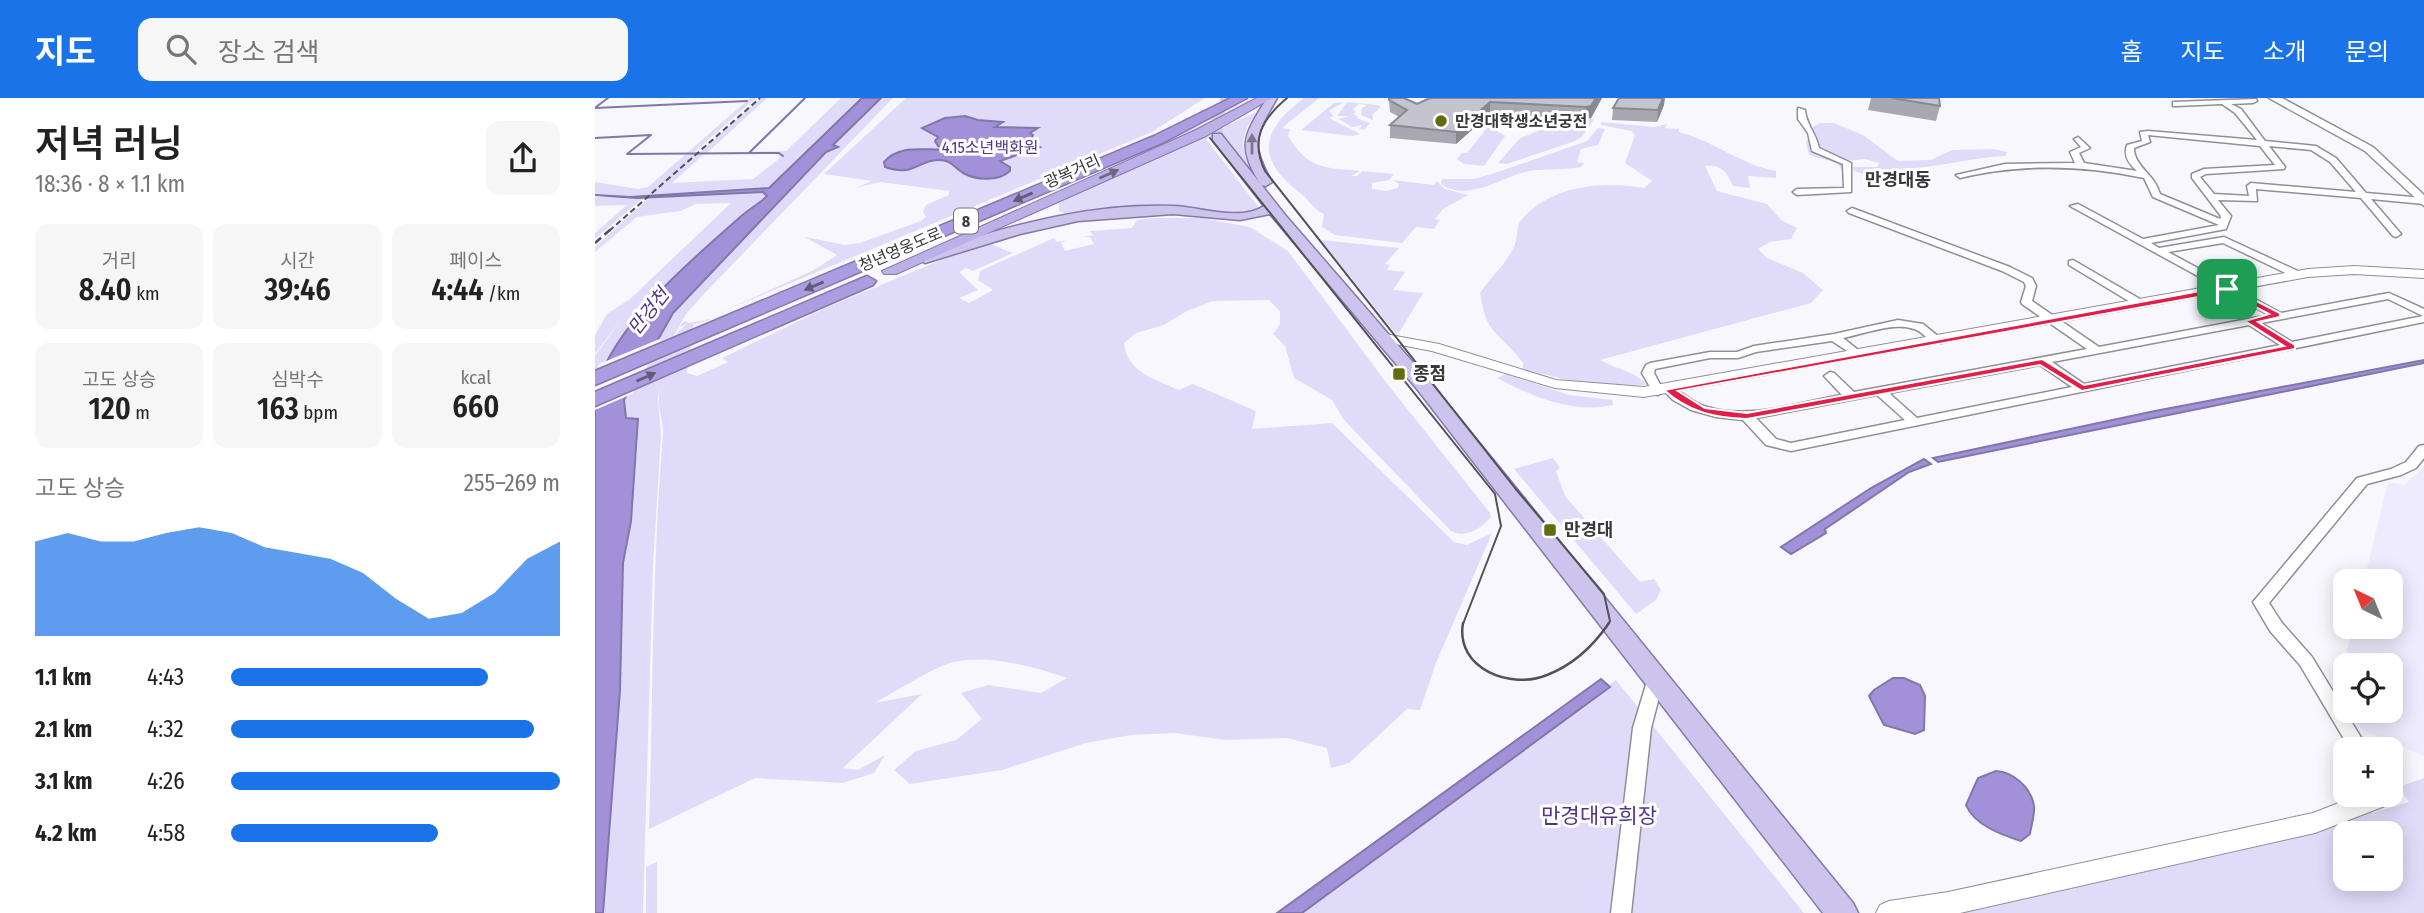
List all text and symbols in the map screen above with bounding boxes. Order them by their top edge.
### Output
search box [138,18,628,81]
icon: search [162,30,200,68]
text: 지도 [35,32,96,72]
text: 장소 검색 [218,37,320,68]
text: 홈 [2120,38,2142,66]
text: 지도 [2180,38,2225,66]
text: 소개 [2263,38,2307,66]
text: 문의 [2345,38,2389,66]
place label: 만경대학생소년궁전 [1455,112,1587,131]
marker: 만경대학생소년궁전 [1433,113,1449,129]
text: 저녁 러닝 [35,121,183,167]
button: share [486,121,560,195]
one-way arrow [1246,133,1257,155]
park label: 4.15소년백화원 [942,138,1038,157]
street label: 광복거리 [1041,151,1103,192]
one-way arrow [1099,168,1119,180]
district label: 만경대동 [1865,169,1931,191]
text: 18:36 · 8 × 1.1 km [35,170,185,198]
one-way arrow [1012,191,1033,202]
road number: 8 [954,209,978,234]
street label: 청년영웅도로 [856,223,945,275]
text: 거리 [102,249,137,272]
text: 시간 [280,249,315,272]
text: 페이스 [450,249,502,272]
pin [2197,259,2257,319]
icon: arrive [2208,270,2246,308]
text: 8.40 [79,272,132,308]
text: 39:46 [264,272,331,308]
text: 4:44 [431,272,484,308]
one-way arrow [803,280,824,291]
text: km [132,282,160,305]
text: /km [484,282,520,305]
water label: 만겅천 [623,282,675,339]
place label: 종점 [1413,363,1446,385]
text: kcal [460,366,491,389]
marker: 종점 [1391,366,1407,382]
text: 고도 상승 [82,368,156,391]
text: 심박수 [271,368,324,391]
one-way arrow [635,371,656,382]
text: 660 [452,389,499,425]
text: 120 [88,391,131,427]
text: 163 [257,391,299,427]
text: m [131,401,150,424]
text: bpm [299,401,338,424]
text: 255–269 m [464,469,560,497]
text: 고도 상승 [35,474,125,502]
place label: 만경대 [1564,519,1614,541]
marker: 만경대 [1542,522,1558,538]
north arrow [2333,569,2403,639]
map controls [2333,569,2403,891]
button: locate [2333,653,2403,723]
text: 1.1 km [35,663,91,691]
text: 4:43 [147,663,184,691]
text: 2.1 km [35,715,92,743]
text: 4:32 [147,715,184,743]
button: + [2333,737,2403,807]
text: 3.1 km [35,767,93,795]
text: 4:26 [147,767,185,795]
park label: 만경대유희장 [1541,803,1657,829]
text: 4.2 km [35,819,97,847]
text: 4:58 [147,819,185,847]
button: − [2333,821,2403,891]

